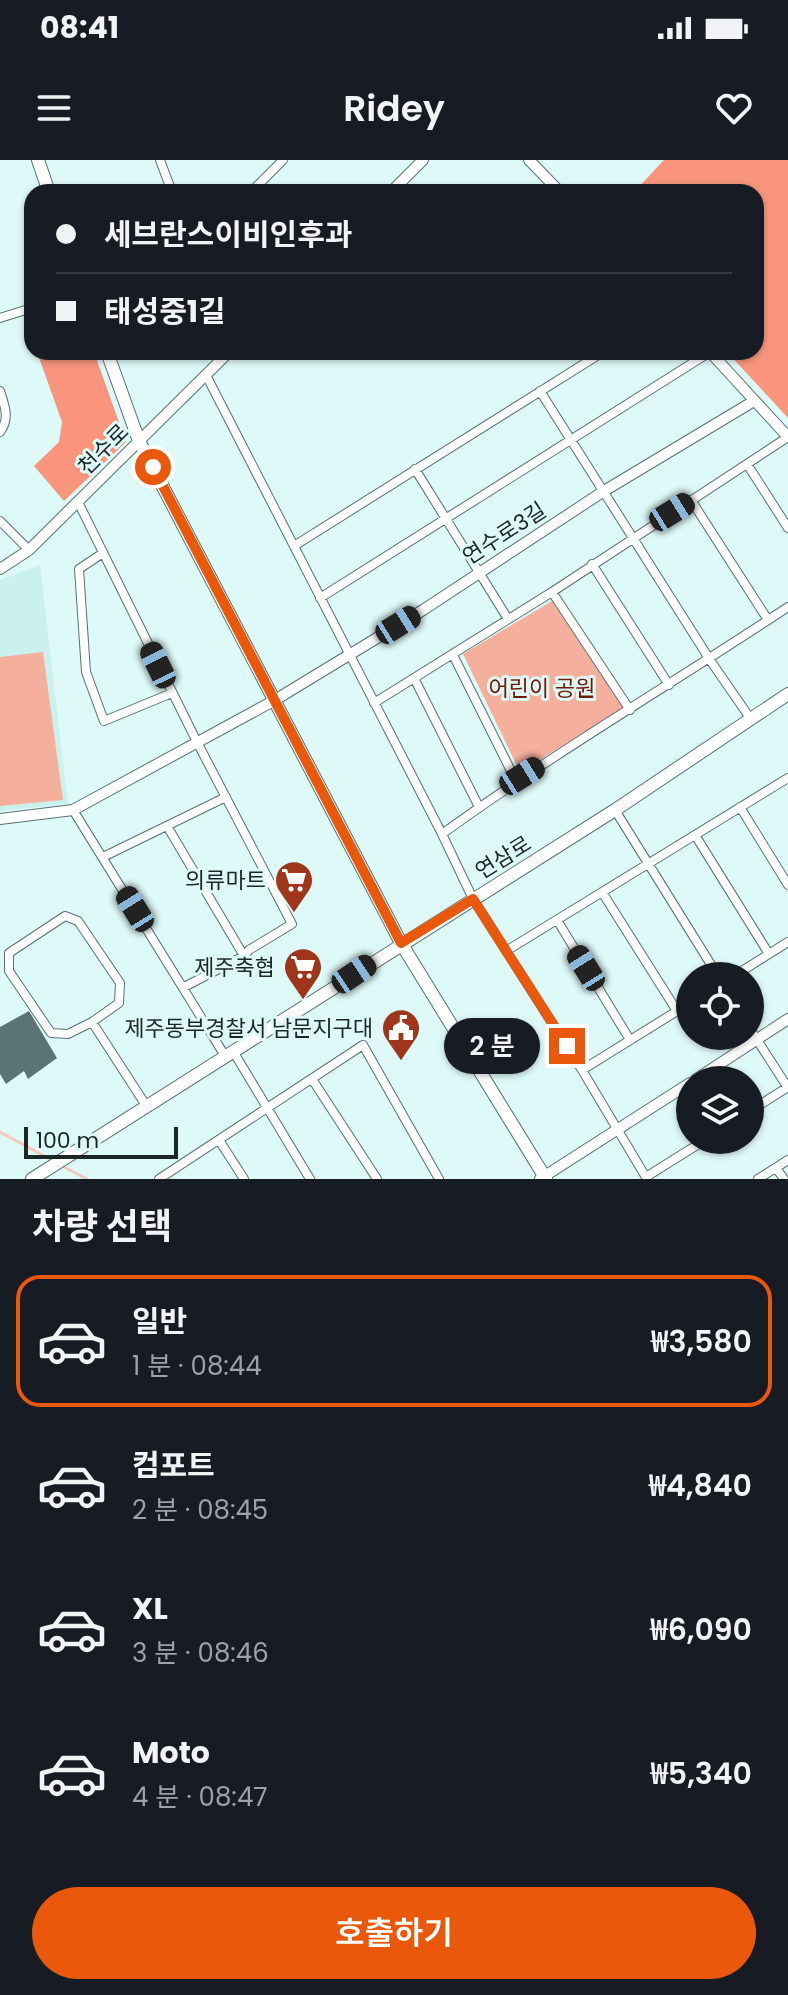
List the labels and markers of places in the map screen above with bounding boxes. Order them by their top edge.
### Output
supermarket icon: 의류마트 [273,859,315,914]
place label: 의류마트 [185,865,266,896]
supermarket icon: 제주축협 [282,946,324,1001]
place label: 제주축협 [194,952,275,983]
public building icon: 제주동부경찰서 남문지구대 [380,1007,422,1062]
place label: 제주동부경찰서 남문지구대 [124,1013,373,1044]

